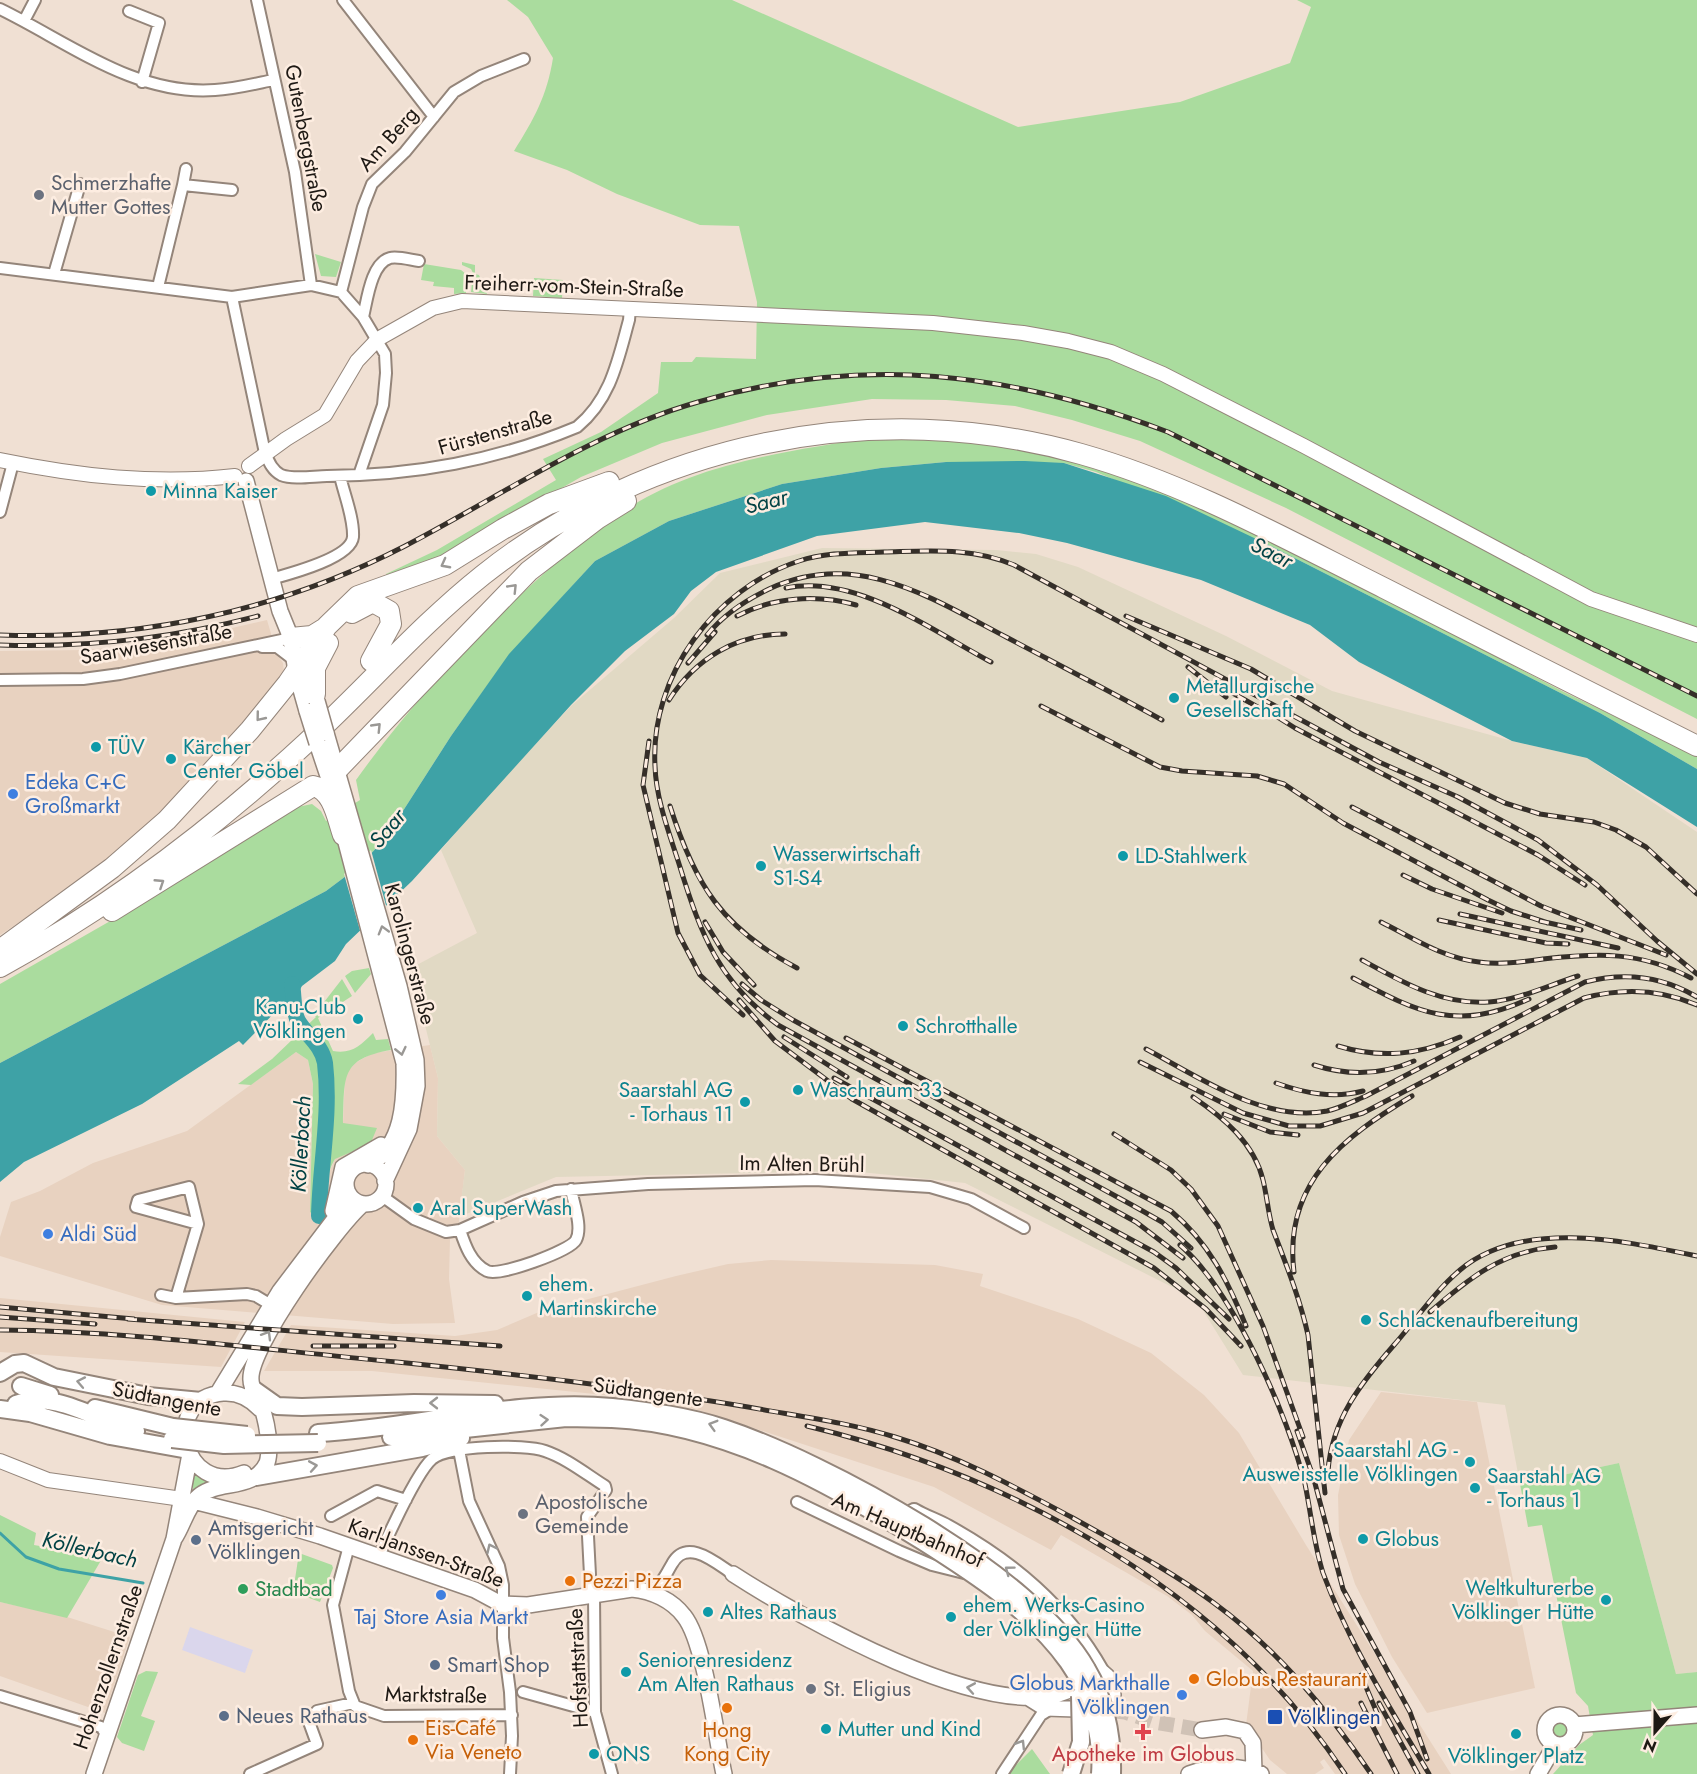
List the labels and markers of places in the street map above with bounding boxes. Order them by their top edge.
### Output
place label: Schmerzhafte Mutter Gottes [51,168,171,222]
marker: Schmerzhafte Mutter Gottes [32,188,46,202]
place label: Minna Kaiser [163,476,279,506]
marker: Minna Kaiser [144,484,158,498]
place label: Metallurgische Gesellschaft [1186,671,1314,725]
marker: Metallurgische Gesellschaft [1167,691,1181,705]
place label: TÜV [108,732,145,762]
place label: Kärcher Center Göbel [183,732,304,786]
marker: TÜV [89,740,103,754]
marker: Kärcher Center Göbel [164,752,178,766]
place label: Edeka C+C Großmarkt [25,767,127,821]
marker: Edeka C+C Großmarkt [6,787,20,801]
place label: Wasserwirtschaft S1-S4 [773,839,920,893]
place label: LD-Stahlwerk [1135,841,1248,871]
marker: LD-Stahlwerk [1116,849,1130,863]
marker: Wasserwirtschaft S1-S4 [754,859,768,873]
place label: Kanu-Club Völklingen [253,992,346,1046]
place label: Schrotthalle [915,1011,1018,1041]
marker: Kanu-Club Völklingen [351,1012,365,1026]
marker: Schrotthalle [896,1019,910,1033]
place label: Saarstahl AG - Torhaus 11 [619,1075,733,1129]
place label: Waschraum 33 [810,1075,942,1105]
marker: Waschraum 33 [791,1083,805,1097]
marker: Saarstahl AG - Torhaus 11 [738,1095,752,1109]
place label: Aral SuperWash [430,1193,572,1223]
marker: Aral SuperWash [411,1201,425,1215]
place label: Aldi Süd [60,1219,137,1249]
marker: Aldi Süd [41,1227,55,1241]
place label: ehem. Martinskirche [539,1269,657,1323]
marker: ehem. Martinskirche [520,1289,534,1303]
place label: Schlackenaufbereitung [1378,1305,1578,1335]
marker: Schlackenaufbereitung [1359,1313,1373,1327]
place label: Saarstahl AG - Ausweisstelle Völklingen [1243,1435,1459,1489]
marker: Saarstahl AG - Ausweisstelle Völklingen [1463,1455,1477,1469]
place label: Saarstahl AG - Torhaus 1 [1487,1461,1601,1515]
marker: Saarstahl AG - Torhaus 1 [1468,1481,1482,1495]
place label: Apostolische Gemeinde [535,1487,648,1541]
marker: Apostolische Gemeinde [516,1507,530,1521]
place label: Amtsgericht Völklingen [208,1513,313,1567]
place label: Globus [1375,1524,1439,1554]
marker: Globus [1356,1532,1370,1546]
marker: Amtsgericht Völklingen [189,1533,203,1547]
place label: Pezzi Pizza [582,1566,682,1596]
place label: Weltkulturerbe Völklinger Hütte [1452,1573,1594,1627]
place label: Stadtbad [255,1574,333,1604]
marker: Pezzi Pizza [563,1574,577,1588]
marker: Stadtbad [236,1582,250,1596]
marker: Taj Store Asia Markt [434,1588,448,1602]
place label: ehem. Werks-Casino der Völklinger Hütte [963,1590,1145,1644]
marker: Weltkulturerbe Völklinger Hütte [1599,1593,1613,1607]
place label: Altes Rathaus [720,1597,837,1627]
place label: Taj Store Asia Markt [354,1602,528,1632]
marker: Altes Rathaus [701,1605,715,1619]
marker: ehem. Werks-Casino der Völklinger Hütte [944,1610,958,1624]
place label: Seniorenresidenz Am Alten Rathaus [638,1645,794,1699]
place label: Smart Shop [447,1650,550,1680]
marker: Smart Shop [428,1658,442,1672]
place label: Globus Restaurant [1206,1664,1367,1694]
marker: Seniorenresidenz Am Alten Rathaus [619,1665,633,1679]
place label: Globus Markthalle Völklingen [1009,1668,1170,1722]
marker: Globus Restaurant [1187,1672,1201,1686]
place label: St. Eligius [823,1674,911,1704]
marker: St. Eligius [804,1682,818,1696]
marker: Globus Markthalle Völklingen [1175,1688,1189,1702]
place label: Neues Rathaus [236,1701,367,1731]
marker: Hong Kong City [720,1701,734,1715]
place label: Völklingen [1288,1702,1381,1732]
marker: Völklingen [1266,1708,1284,1726]
marker: Neues Rathaus [217,1709,231,1723]
place label: Eis-Café Via Veneto [425,1713,522,1767]
place label: Mutter und Kind [838,1714,981,1744]
place label: Hong Kong City [684,1715,771,1769]
marker: Mutter und Kind [819,1722,833,1736]
marker: Apotheke im Globus [1136,1725,1150,1739]
marker: Völklinger Platz [1509,1727,1523,1741]
marker: Eis-Café Via Veneto [406,1733,420,1747]
place label: ONS [606,1739,650,1769]
place label: Apotheke im Globus [1052,1739,1234,1769]
place label: Völklinger Platz [1448,1741,1585,1771]
marker: ONS [587,1747,601,1761]

